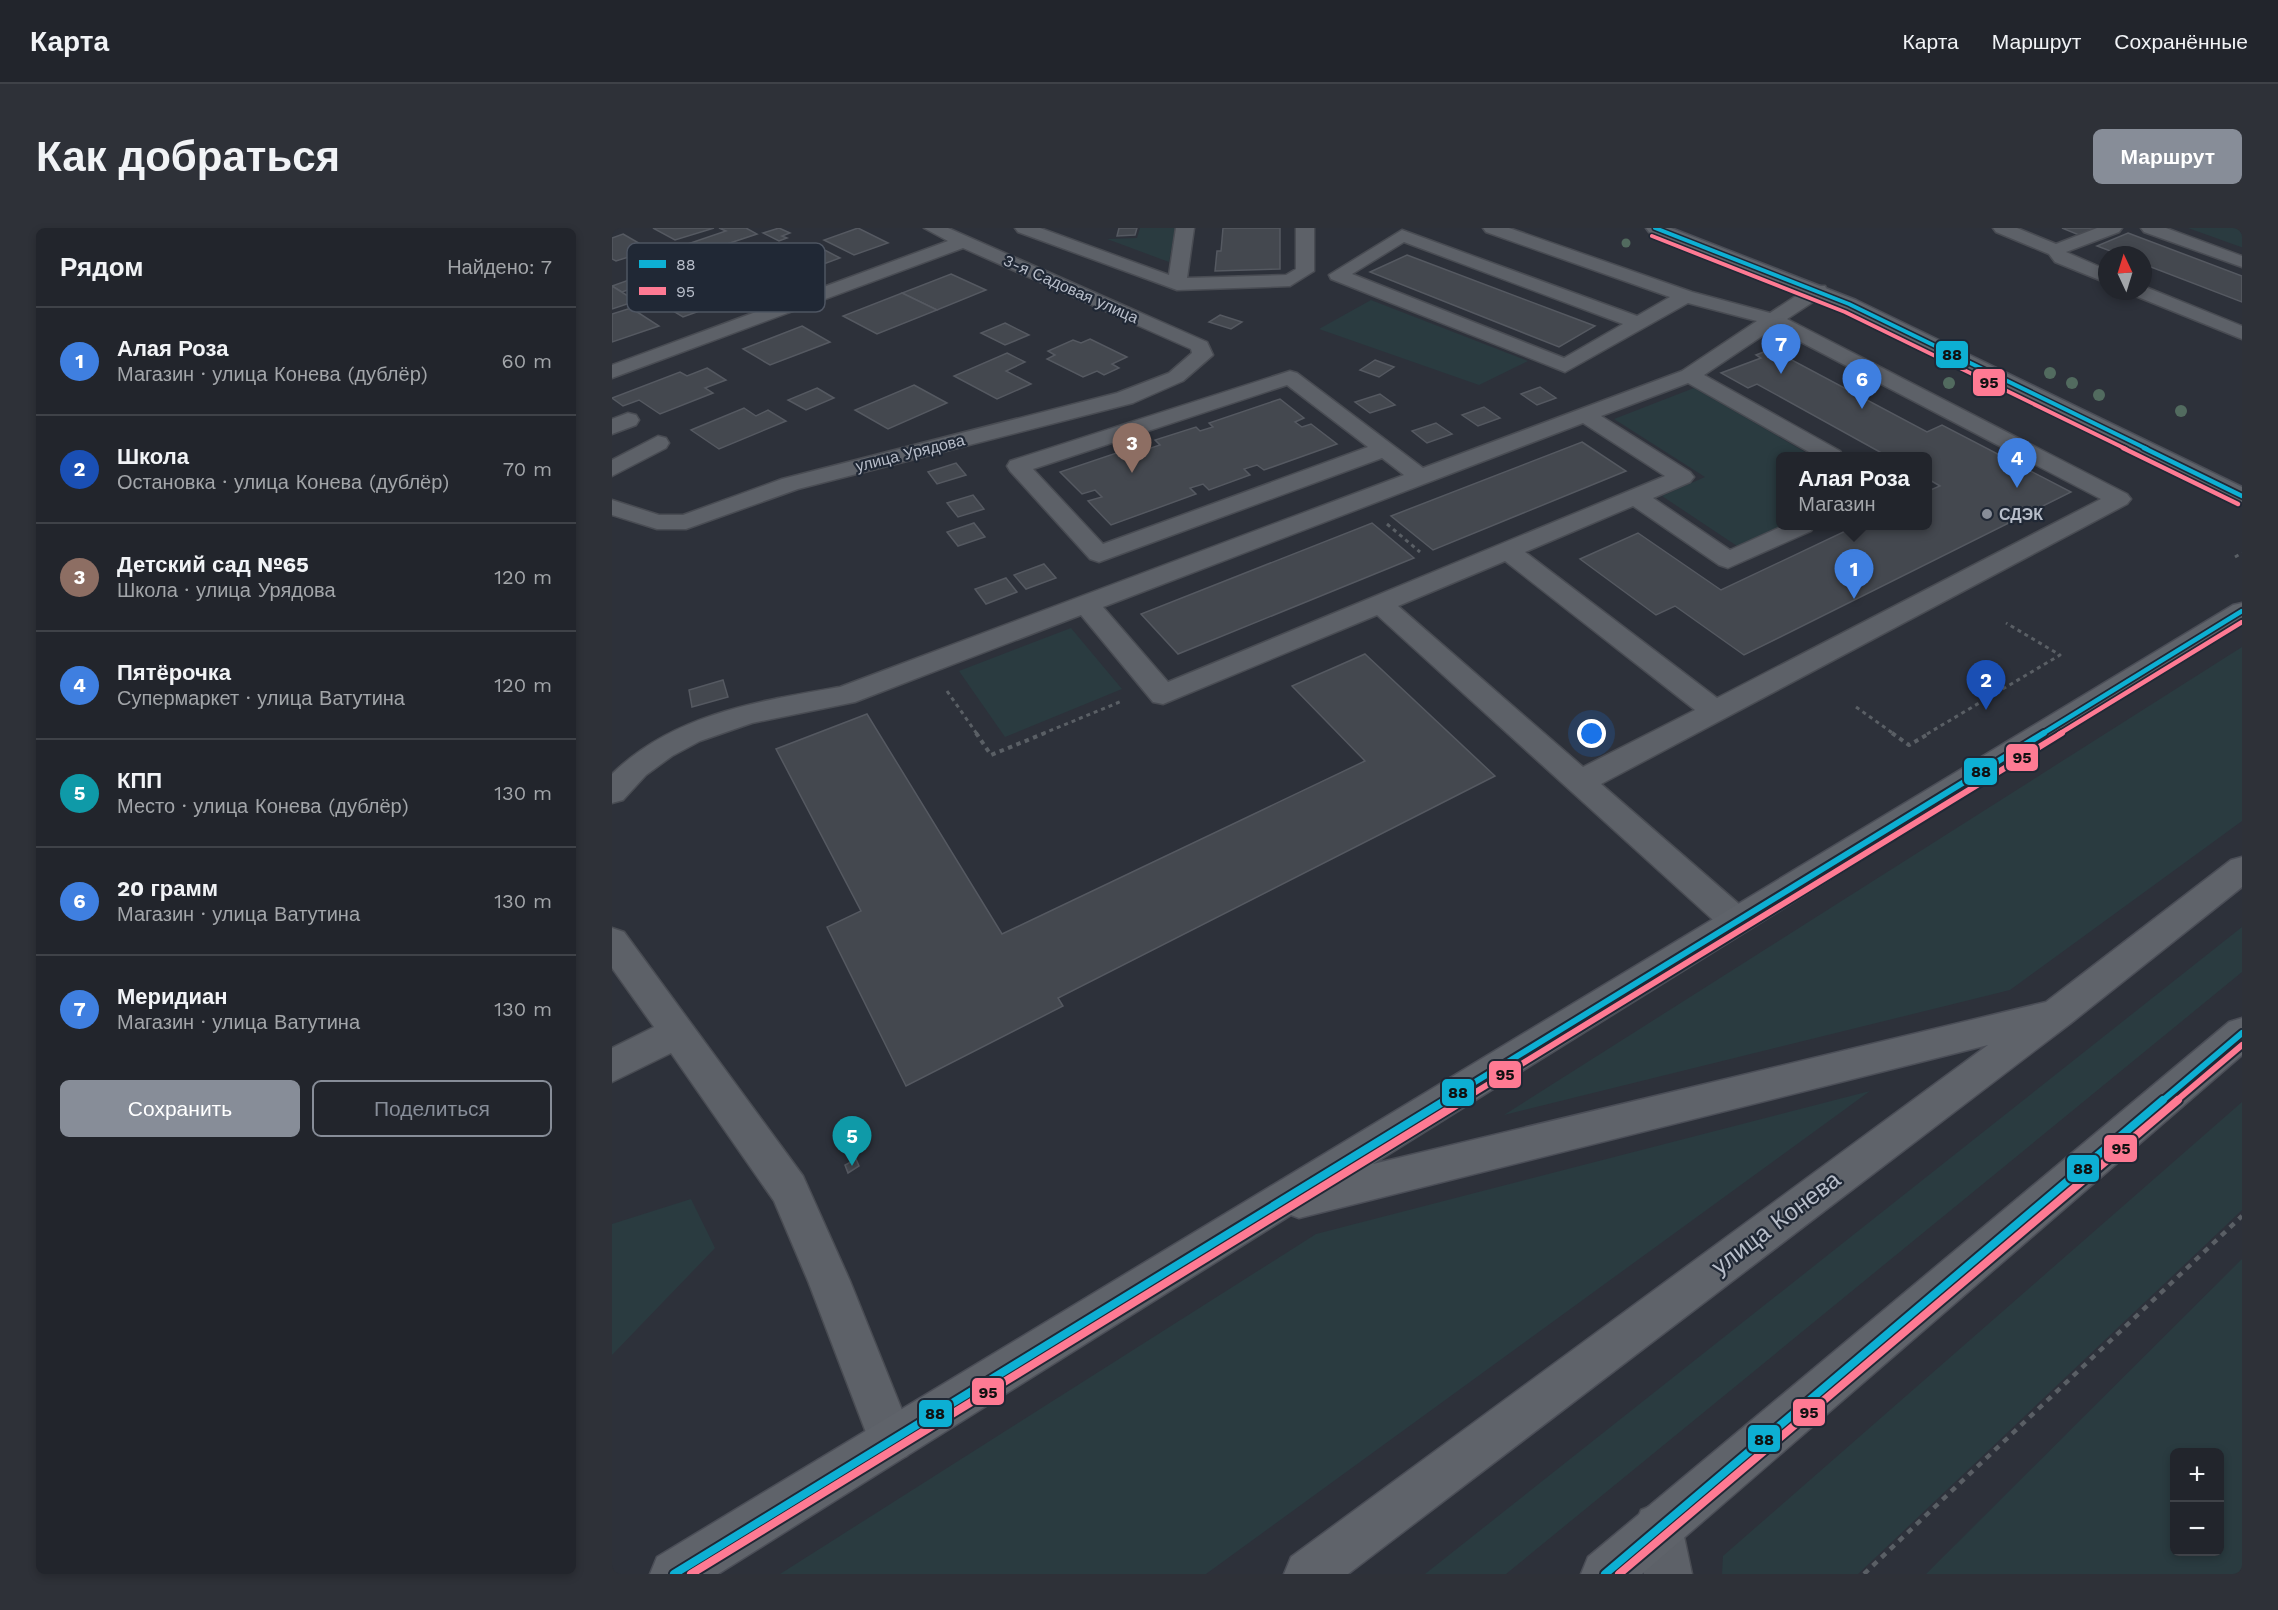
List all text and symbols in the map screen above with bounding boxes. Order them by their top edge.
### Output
text: Карта [30,25,109,58]
text: Карта [1903,29,1959,54]
text: Маршрут [1992,29,2081,54]
text: Сохранённые [2114,29,2248,54]
button: Маршрут [2093,129,2242,184]
text: Как добраться [36,132,340,181]
legend [627,243,825,312]
north arrow [2098,246,2152,300]
street label: 3-я Садовая улица [1001,251,1142,327]
text: Рядом [60,252,143,282]
text: Найдено: 7 [447,255,552,279]
text: 88 [676,255,696,274]
text: 95 [676,282,695,301]
pin: 7 [1762,324,1800,374]
text: Алая Роза [117,336,228,361]
line badge: 88 [1935,340,1969,369]
text: 88 [1942,345,1962,364]
text: 1 [75,349,84,373]
text: 60 m [502,349,552,373]
pin: 6 [1842,360,1882,409]
text: Магазин · улица Конева (дублёр) [117,362,428,386]
line badge: 95 [1972,368,2006,397]
text: 95 [1979,373,1999,392]
pin: 3 [1112,424,1152,473]
street label: улица Урядова [853,430,967,476]
pin: 4 [1998,438,2036,488]
text: Школа [117,444,189,469]
popup [1776,452,1932,530]
text: 2 [74,457,85,481]
text: 70 m [503,457,552,481]
text: Алая Роза [1798,466,1910,491]
text: Остановка · улица Конева (дублёр) [117,470,449,494]
text: Магазин [1798,492,1875,516]
place label: СДЭК [1999,505,2043,524]
marker: СДЭК [1980,507,1994,521]
pin: 1 [1834,550,1874,599]
text: Детский сад №65 [117,552,309,577]
text: 3 [74,565,85,589]
text: 120 m [494,565,552,589]
text: Школа · улица Урядова [117,578,336,602]
text: Пятёрочка [117,660,231,685]
pin: 2 [1966,660,2006,710]
text: 4 [73,673,86,697]
text: 120 m [494,673,552,697]
text: Супермаркет · улица Ватутина [117,686,405,710]
your location [1577,719,1606,748]
line badge: 95 [2005,743,2039,772]
text: 95 [2012,748,2032,767]
line badge: 88 [1963,757,1998,786]
text: 88 [1971,762,1991,781]
text: КПП [117,768,162,793]
text: 5 [74,781,85,805]
text: 130 m [494,781,552,805]
text: Место · улица Конева (дублёр) [117,794,409,818]
text: 20 грамм [117,876,218,901]
text: 6 [73,889,86,913]
text: 130 m [494,889,552,913]
text: Магазин · улица Ватутина [117,902,360,926]
text: Меридиан [117,984,228,1009]
text: 7 [73,997,86,1021]
text: 130 m [494,997,552,1021]
text: Магазин · улица Ватутина [117,1010,360,1034]
line badge: 95 [1488,1060,1522,1089]
text: 95 [1495,1065,1515,1084]
line badge: 88 [1441,1078,1475,1107]
button: Сохранить [60,1080,300,1137]
button: Поделиться [312,1080,552,1137]
text: 88 [1448,1083,1468,1102]
pin: 5 [832,1116,872,1166]
line badge: 95 [2103,1134,2138,1163]
text: 95 [2111,1139,2131,1158]
line badge: 88 [2066,1154,2100,1183]
text: 88 [2073,1159,2093,1178]
street label: улица Конева [1706,1165,1846,1280]
line badge: 95 [971,1377,1005,1406]
text: 95 [978,1383,998,1402]
line badge: 95 [1792,1398,1826,1427]
line badge: 88 [918,1399,953,1428]
text: 95 [1799,1403,1819,1422]
text: 88 [925,1404,945,1423]
line badge: 88 [1747,1424,1781,1453]
text: 88 [1754,1430,1774,1449]
map controls [2170,1448,2224,1556]
button: + [2170,1448,2224,1502]
button: − [2170,1502,2224,1556]

